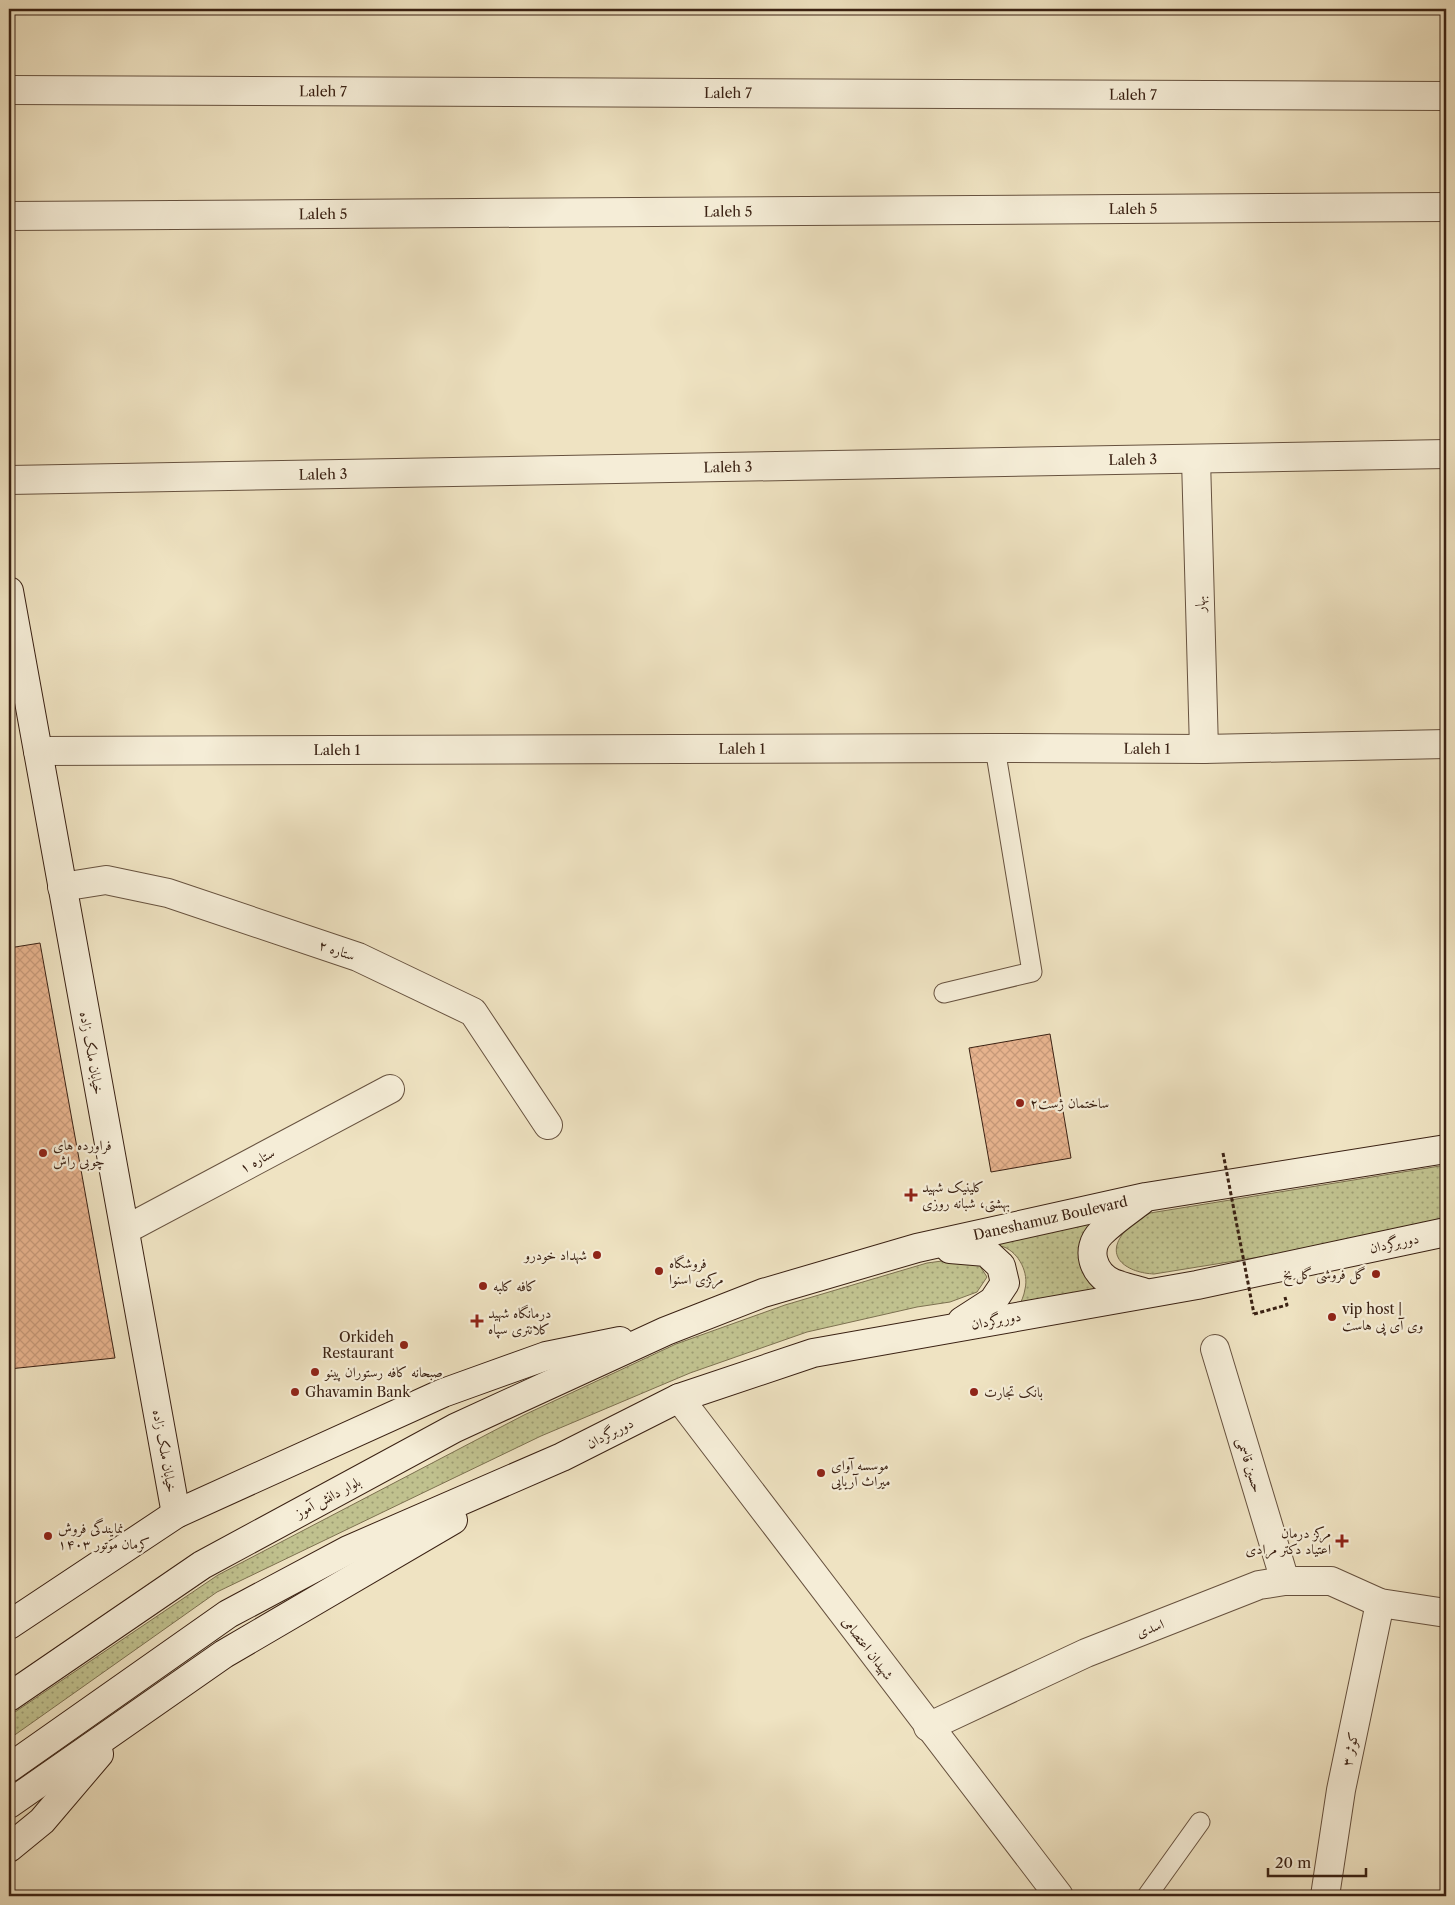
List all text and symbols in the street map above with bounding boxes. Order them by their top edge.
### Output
street label: Laleh 7 [299,82,347,100]
street label: Laleh 7 [704,84,752,102]
street label: Laleh 7 [1109,86,1157,104]
street label: Laleh 5 [1109,200,1157,218]
street label: Laleh 5 [704,202,752,221]
street label: Laleh 5 [299,205,347,223]
street label: Laleh 3 [1108,450,1157,469]
street label: Laleh 3 [703,458,752,476]
street label: Laleh 3 [298,465,348,484]
street label: بهار [1191,596,1210,614]
street label: Laleh 1 [718,740,766,758]
street label: Laleh 1 [1123,740,1171,758]
street label: Laleh 1 [313,741,361,759]
street label: ستاره ۲ [316,935,358,965]
street label: خیابان ملک زاده [76,1010,108,1096]
place label: ساختمان ژست۲ [1030,1094,1109,1112]
marker: ساختمان ژست۲ [1014,1097,1026,1109]
place label: فراورده های چوبی راش [53,1136,112,1171]
street label: ستاره ۱ [236,1143,278,1177]
marker: فراورده های چوبی راش [37,1147,49,1159]
place label: کلینیک شهید بهشتی، شبانه روزی [922,1178,1010,1213]
marker: کلینیک شهید بهشتی، شبانه روزی [904,1188,918,1202]
street label: Daneshamuz Boulevard [971,1192,1130,1244]
street label: دوربرگردان [1367,1229,1421,1257]
place label: شهداد خودرو [523,1246,587,1265]
marker: شهداد خودرو [591,1249,603,1261]
place label: فروشگاه مرکزی اسنوا [669,1254,724,1289]
marker: فروشگاه مرکزی اسنوا [653,1265,665,1277]
place label: گل فروشی گل یخ [1283,1265,1366,1287]
marker: گل فروشی گل یخ [1370,1268,1382,1280]
place label: کافه کلبه [493,1277,537,1295]
marker: کافه کلبه [477,1280,489,1292]
place label: vip host | وی آی پی هاست [1341,1300,1423,1336]
place label: درمانگاه شهید کلانتری سپاه [488,1304,551,1339]
street label: دوربرگردان [970,1307,1022,1333]
marker: vip host | وی آی پی هاست [1326,1311,1338,1323]
marker: درمانگاه شهید کلانتری سپاه [470,1314,484,1328]
place label: Orkideh Restaurant [322,1328,394,1362]
marker: Orkideh Restaurant [398,1339,410,1351]
place label: صبحانه کافه رستوران پینو [323,1363,443,1382]
marker: صبحانه کافه رستوران پینو [309,1366,321,1378]
place label: Ghavamin Bank [305,1383,411,1401]
place label: بانک تجارت [984,1383,1043,1401]
marker: Ghavamin Bank [289,1386,301,1398]
marker: بانک تجارت [968,1386,980,1398]
street label: خیابان ملک زاده [149,1408,181,1494]
street label: دوربرگردان [583,1414,637,1452]
street label: حسین قاسمی [1232,1435,1267,1495]
place label: موسسه آوای میراث آریایی [831,1456,890,1491]
marker: موسسه آوای میراث آریایی [815,1467,827,1479]
street label: بلوار دانش آموز [290,1472,365,1524]
place label: نمایندگی فروش ۱۴۰۳ کرمان موتور [58,1518,150,1553]
place label: مرکز درمان اعتیاد دکتر مرادی [1246,1524,1331,1559]
marker: نمایندگی فروش ۱۴۰۳ کرمان موتور [42,1530,54,1542]
marker: مرکز درمان اعتیاد دکتر مرادی [1335,1534,1349,1548]
street label: شهیدان اعتصامی [838,1613,898,1684]
street label: اسدی [1134,1615,1166,1641]
street label: کوثر ۳ [1338,1730,1362,1768]
scale bar [1268,1845,1365,1877]
text: 20 m [1275,1853,1311,1872]

